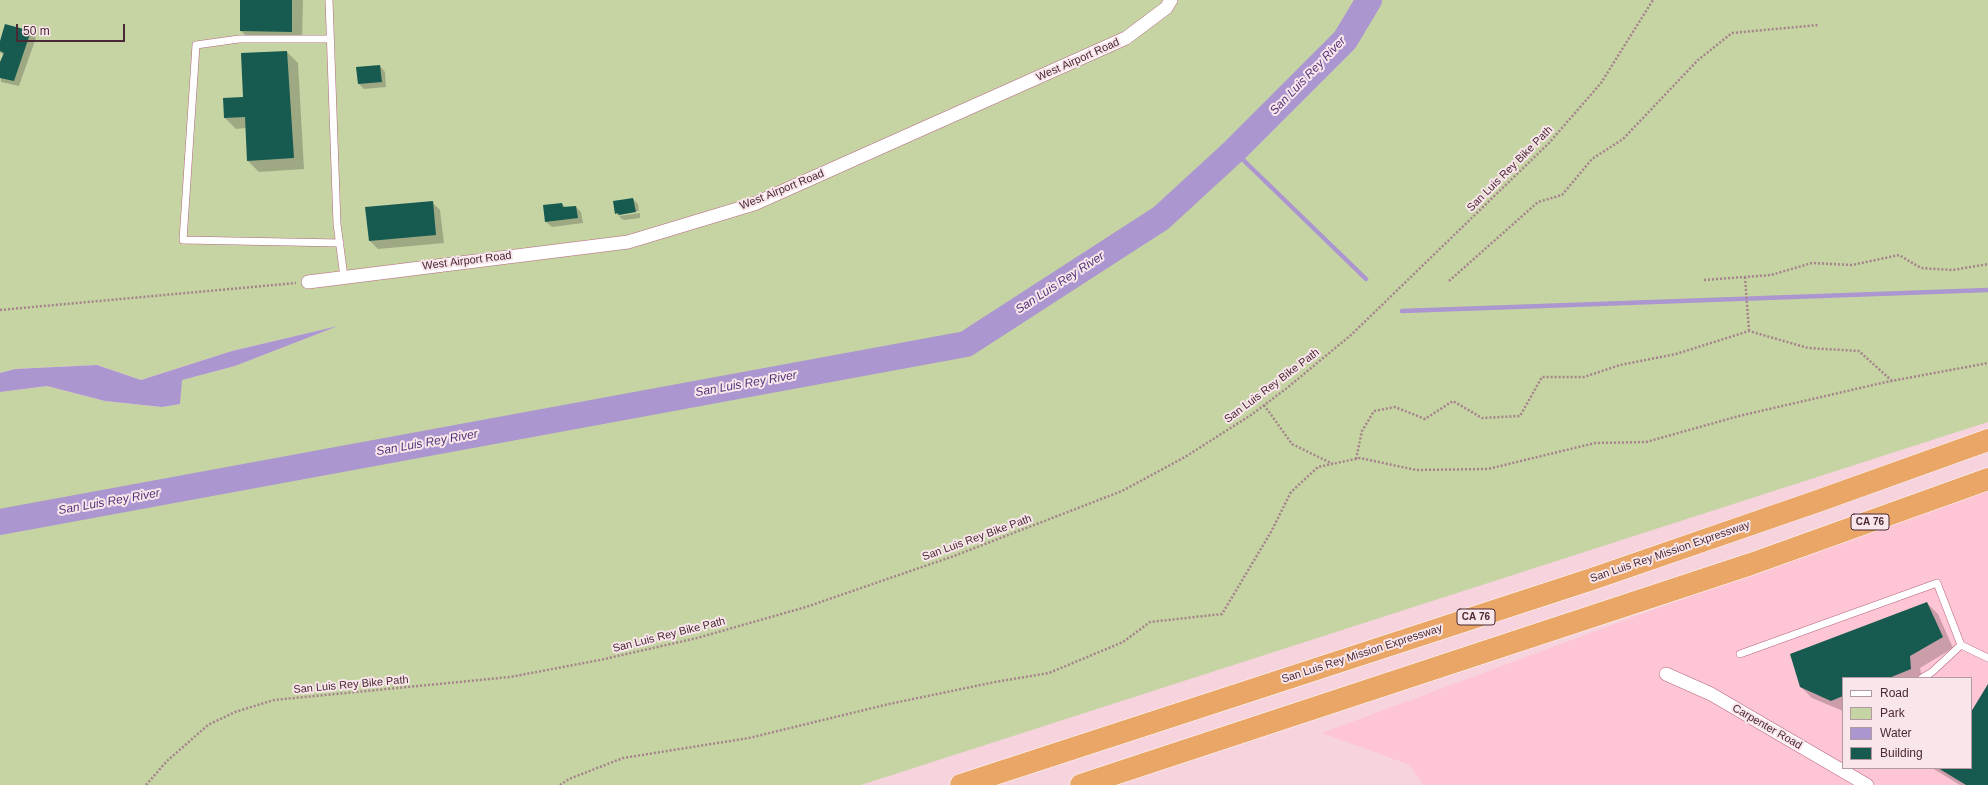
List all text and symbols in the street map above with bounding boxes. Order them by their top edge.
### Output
scale bar [18,16,127,42]
text: 50 m [23,24,50,38]
water label: San Luis Rey River [1267,34,1349,118]
street label: West Airport Road [1034,36,1122,84]
street label: San Luis Rey Bike Path [1464,123,1556,215]
street label: West Airport Road [738,167,826,213]
street label: West Airport Road [422,249,512,273]
water label: San Luis Rey River [1013,249,1107,317]
street label: San Luis Rey Bike Path [1222,346,1322,426]
water label: San Luis Rey River [694,368,798,400]
water label: San Luis Rey River [375,427,479,459]
water label: San Luis Rey River [57,486,161,518]
street label: San Luis Rey Bike Path [920,512,1034,564]
road number: CA 76 [1851,514,1889,530]
street label: San Luis Rey Mission Expressway [1588,518,1752,586]
road number: CA 76 [1457,609,1495,625]
street label: San Luis Rey Bike Path [611,615,727,655]
street label: San Luis Rey Mission Expressway [1280,622,1444,686]
street label: San Luis Rey Bike Path [293,673,409,697]
legend [1842,677,1972,769]
text: Road [1880,686,1909,700]
street label: Carpenter Road [1730,702,1804,752]
text: Park [1880,706,1905,720]
text: Water [1880,726,1912,740]
text: Building [1880,746,1923,760]

